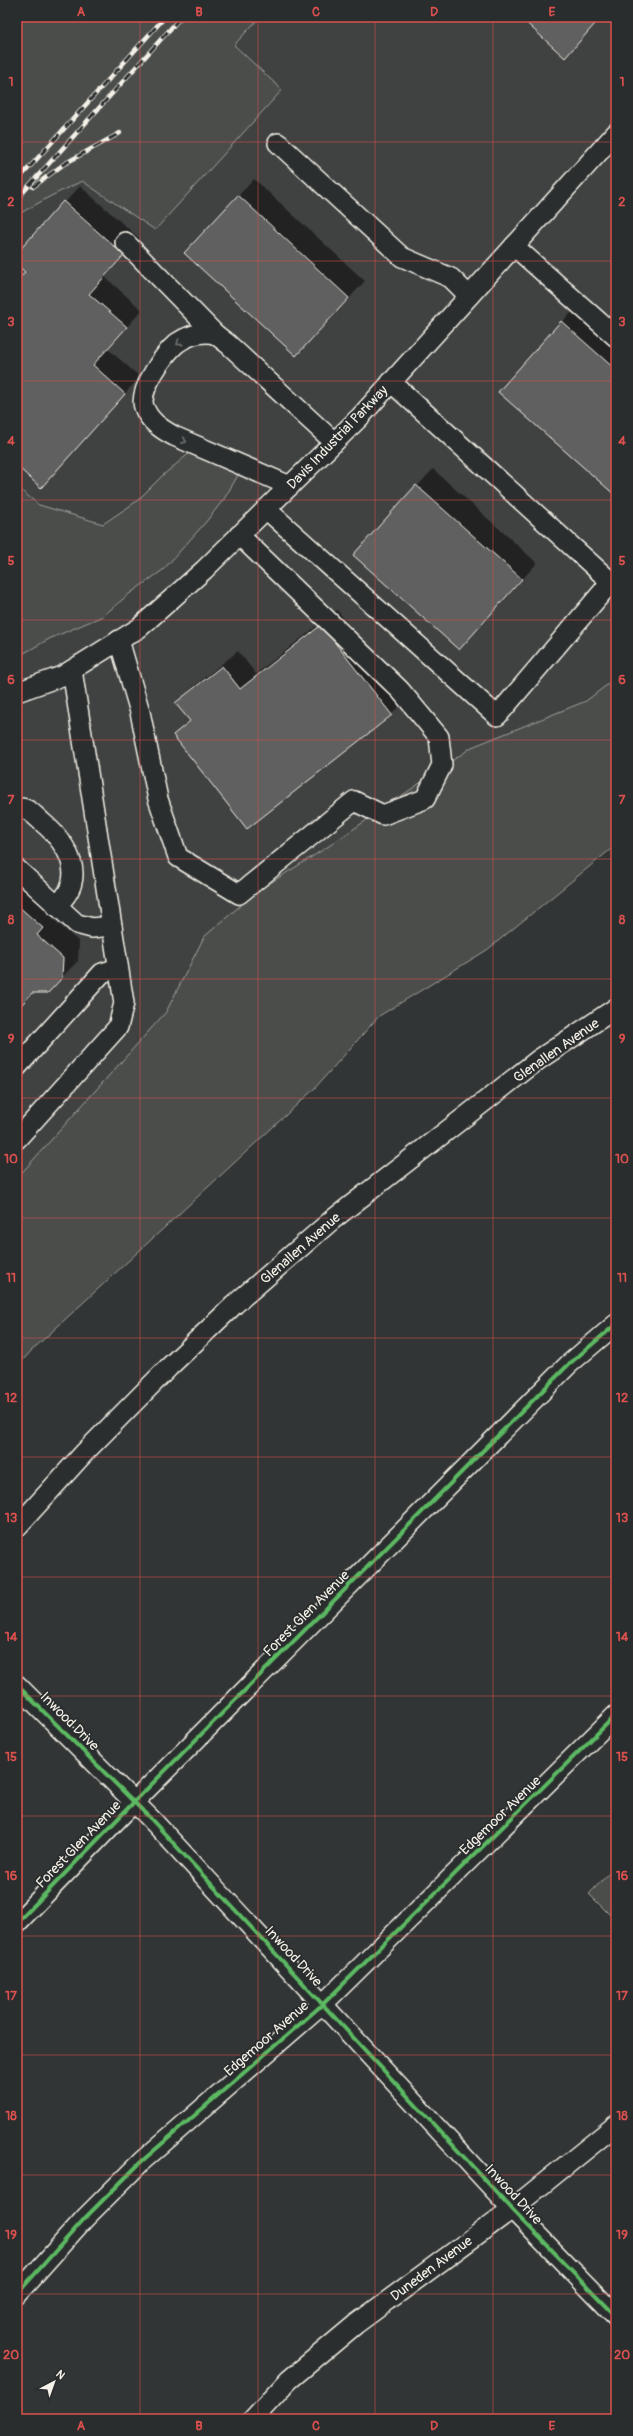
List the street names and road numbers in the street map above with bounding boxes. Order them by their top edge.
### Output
street label: Davis Industrial Parkway [283,382,391,493]
street label: Glenallen Avenue [510,1014,603,1086]
street label: Glenallen Avenue [257,1209,344,1288]
street label: Forest Glen Avenue [260,1567,353,1660]
street label: Inwood Drive [37,1688,103,1754]
street label: Edgemoor Avenue [456,1772,545,1858]
street label: Forest Glen Avenue [32,1797,124,1892]
street label: Inwood Drive [261,1923,326,1990]
street label: Edgemoor Avenue [221,1997,312,2080]
street label: Inwood Drive [481,2161,546,2228]
street label: Duneden Avenue [387,2232,476,2305]

